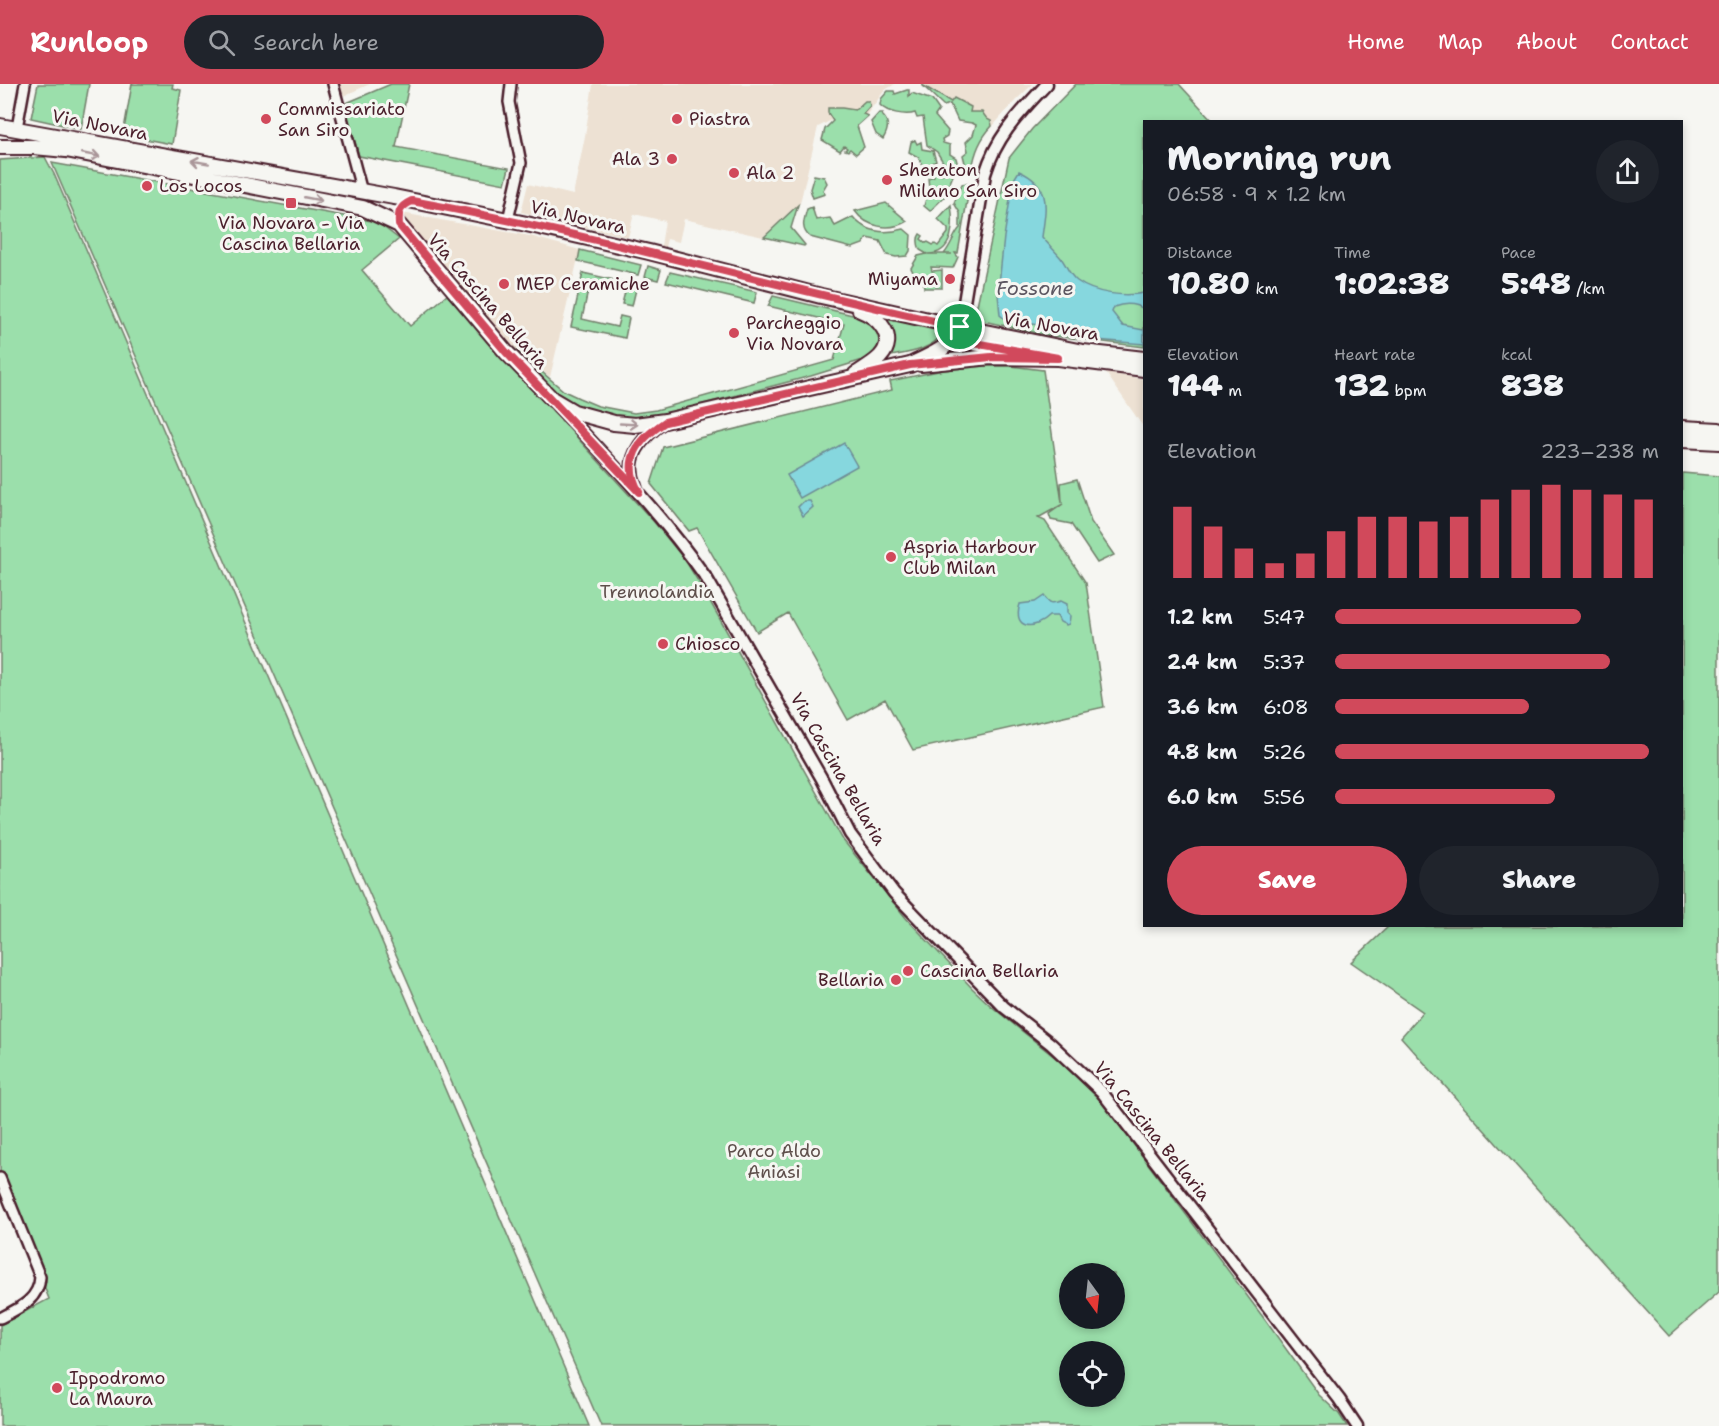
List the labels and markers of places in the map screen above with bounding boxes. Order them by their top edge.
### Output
place label: Commissariato San Siro [278,97,405,142]
place label: Piastra [689,107,750,131]
marker: Commissariato San Siro [259,112,273,126]
marker: Piastra [670,112,684,126]
place label: Ala 3 [612,147,660,171]
marker: Ala 3 [665,152,679,166]
place label: Sheraton Milano San Siro [899,158,1037,203]
place label: Ala 2 [746,161,794,185]
marker: Ala 2 [727,166,741,180]
marker: Sheraton Milano San Siro [880,173,894,187]
place label: Los Locos [159,174,243,198]
marker: Los Locos [140,179,154,193]
marker: Via Novara - Via Cascina Bellaria [284,196,298,210]
place label: Via Novara - Via Cascina Bellaria [218,211,364,256]
place label: Miyama [868,267,938,291]
place label: MEP Ceramiche [516,272,650,296]
marker: Miyama [943,272,957,286]
marker: MEP Ceramiche [497,277,511,291]
pin [934,301,985,352]
place label: Parcheggio Via Novara [746,311,843,356]
marker: Parcheggio Via Novara [727,326,741,340]
place label: Aspria Harbour Club Milan [903,535,1037,580]
marker: Aspria Harbour Club Milan [884,550,898,564]
place label: Chiosco [675,632,740,656]
marker: Chiosco [656,637,670,651]
place label: Cascina Bellaria [920,959,1058,983]
marker: Cascina Bellaria [901,964,915,978]
place label: Bellaria [818,968,884,992]
marker: Bellaria [889,973,903,987]
place label: Ippodromo La Maura [69,1366,165,1411]
marker: Ippodromo La Maura [50,1381,64,1395]

